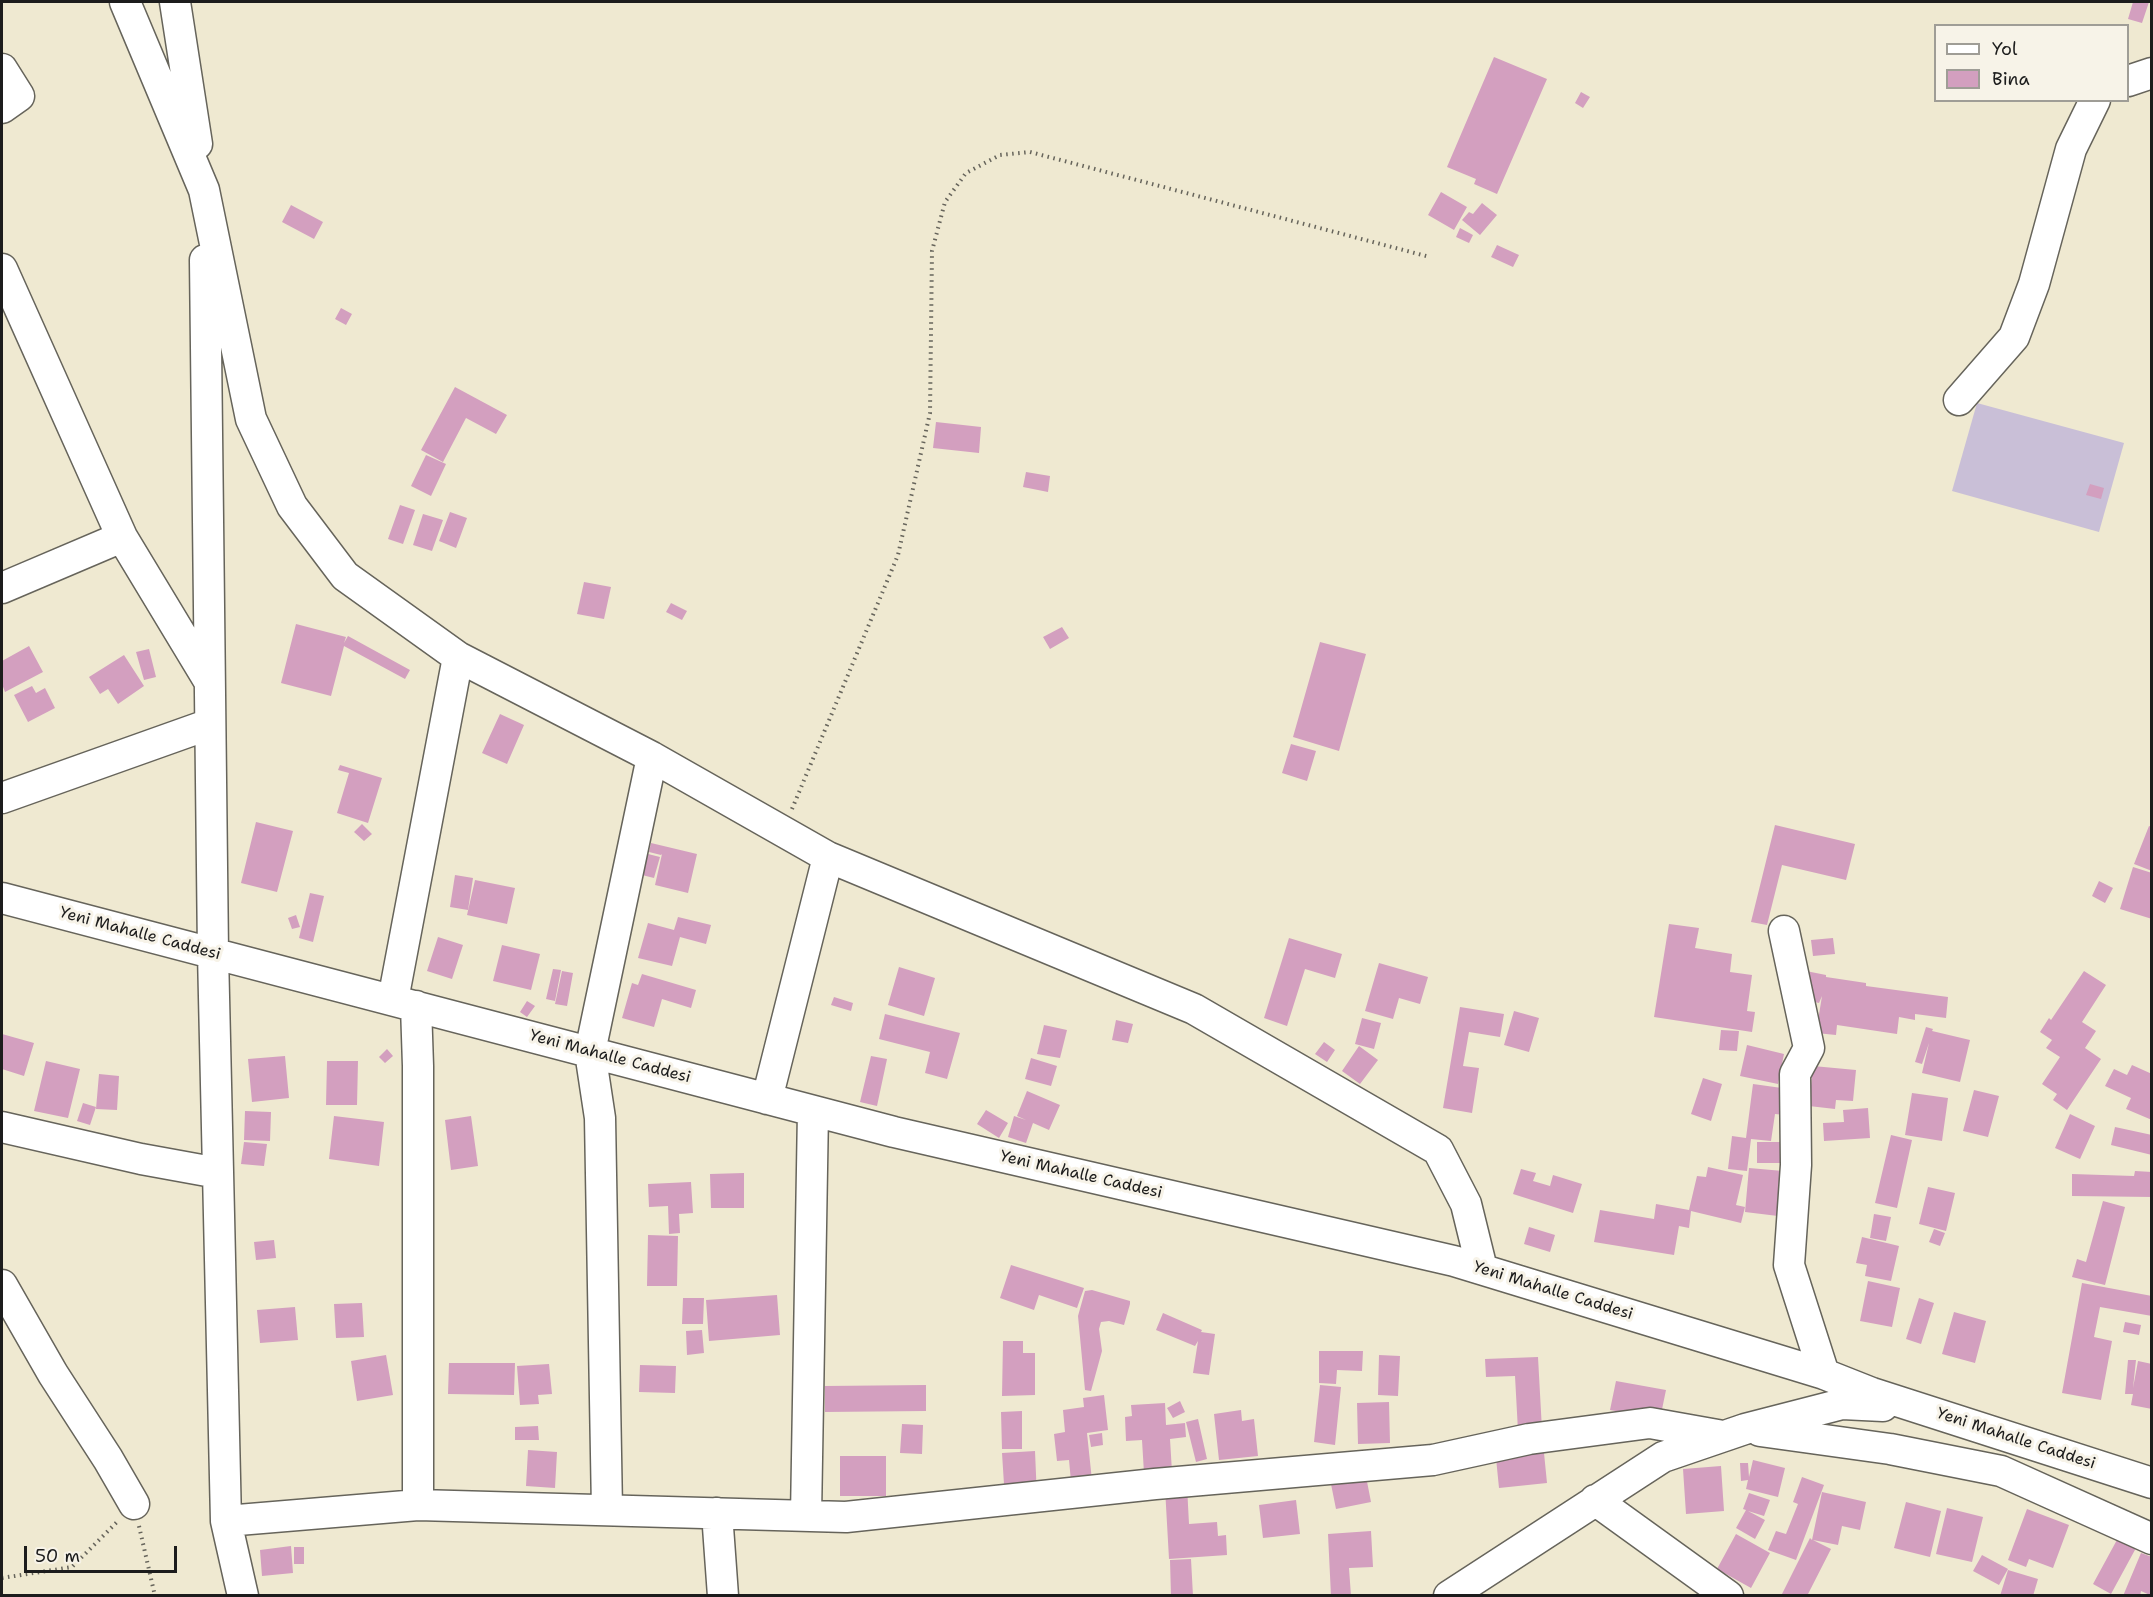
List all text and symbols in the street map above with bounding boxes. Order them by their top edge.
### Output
legend [1934,24,2129,102]
text: Yol [1992,37,2017,61]
text: Bina [1992,67,2030,91]
street label: Yeni Mahalle Caddesi [57,903,223,965]
street label: Yeni Mahalle Caddesi [527,1026,693,1088]
street label: Yeni Mahalle Caddesi [998,1147,1164,1203]
street label: Yeni Mahalle Caddesi [1471,1258,1635,1324]
street label: Yeni Mahalle Caddesi [1934,1404,2098,1474]
scale bar [27,1534,180,1572]
text: 50 m [35,1544,80,1568]

